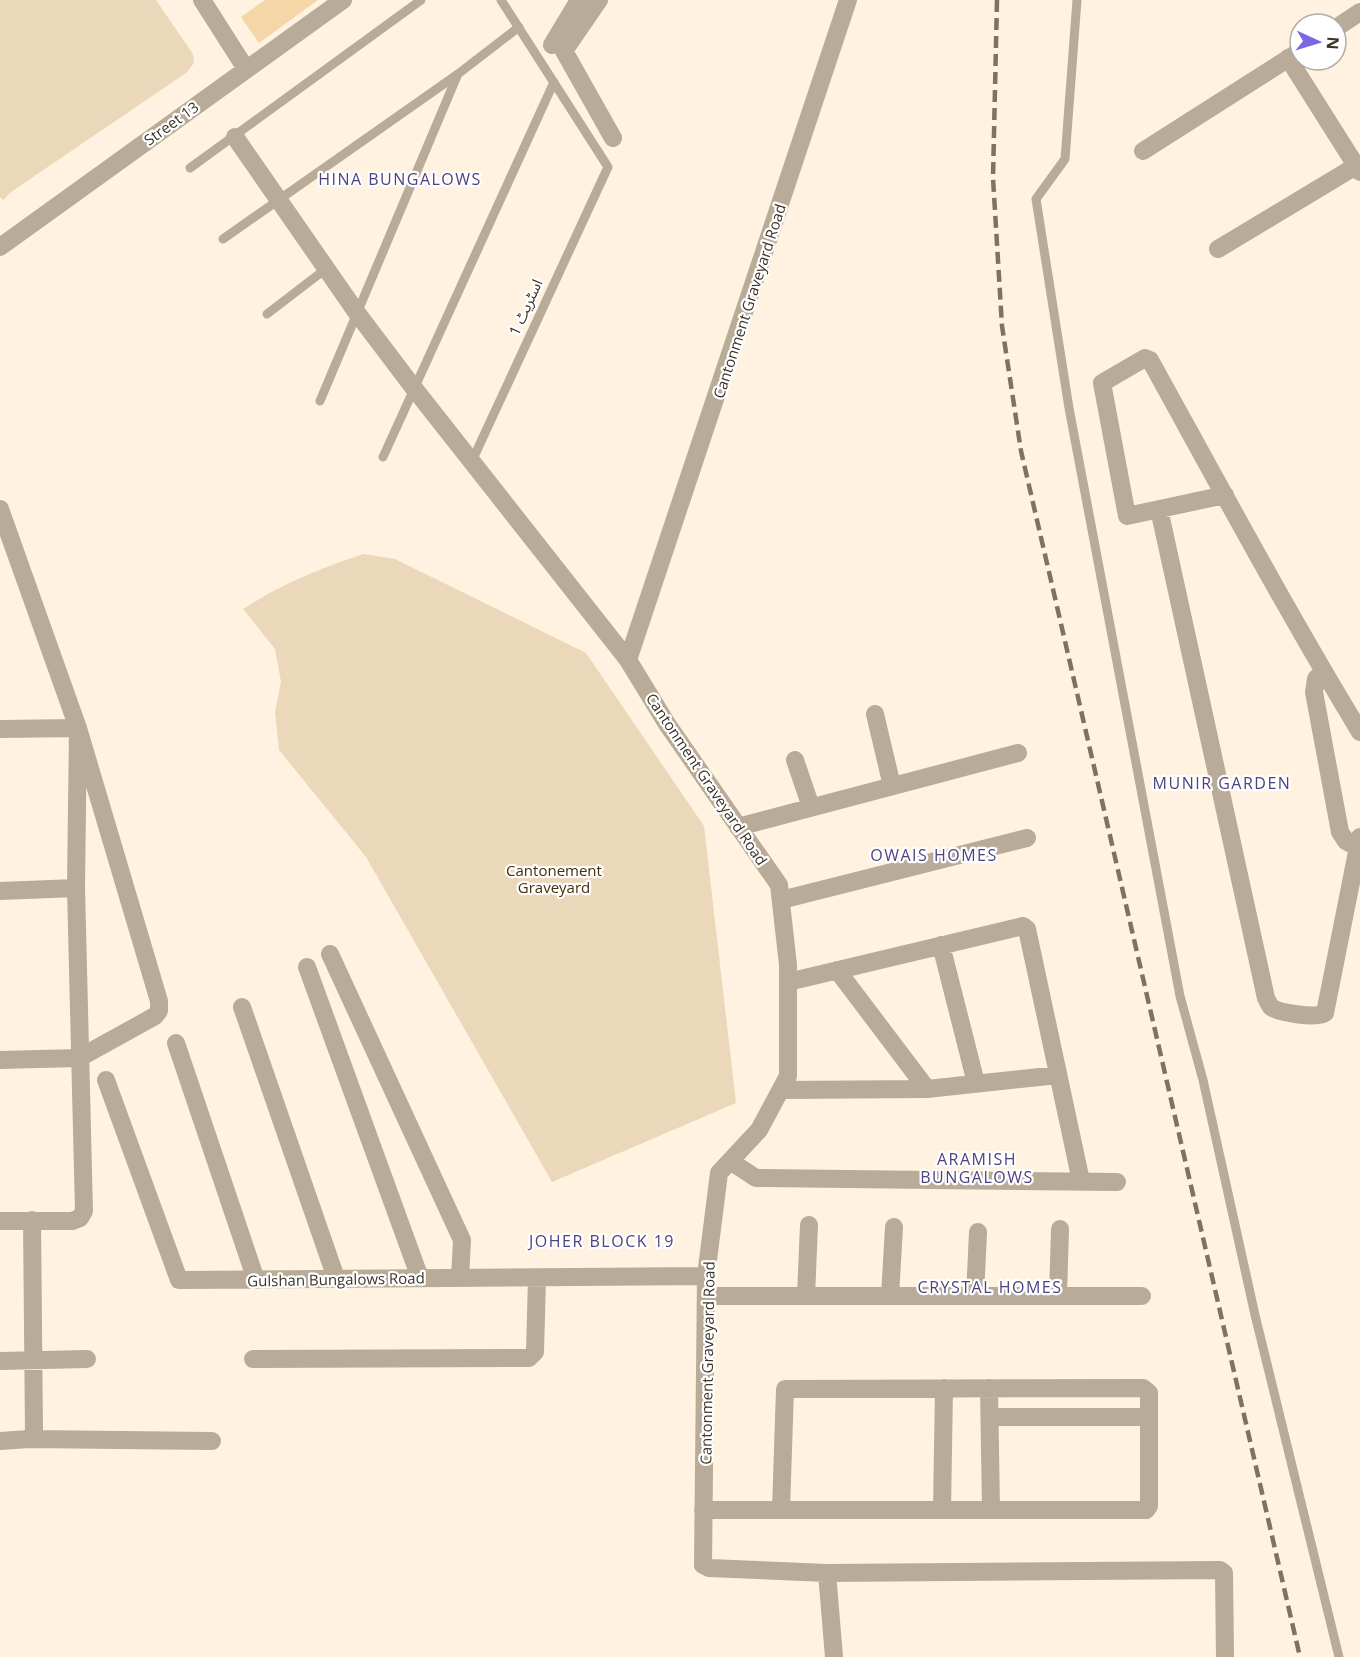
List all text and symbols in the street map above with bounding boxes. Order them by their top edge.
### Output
north arrow [1288,12,1348,72]
text: N [1322,36,1344,50]
street label: Street 13 [140,96,202,150]
district label: HINA BUNGALOWS [318,168,482,190]
street label: Cantonment Graveyard Road [708,201,790,401]
street label: اسٹریٹ 1 [504,276,546,338]
street label: Cantonment Graveyard Road [642,689,772,869]
district label: MUNIR GARDEN [1153,772,1291,794]
district label: OWAIS HOMES [870,844,998,866]
park label: Cantonement Graveyard [506,860,602,897]
district label: ARAMISH BUNGALOWS [920,1148,1034,1188]
district label: JOHER BLOCK 19 [527,1230,675,1252]
street label: Cantonment Graveyard Road [695,1261,719,1465]
street label: Gulshan Bungalows Road [247,1267,425,1291]
district label: CRYSTAL HOMES [918,1276,1062,1298]

